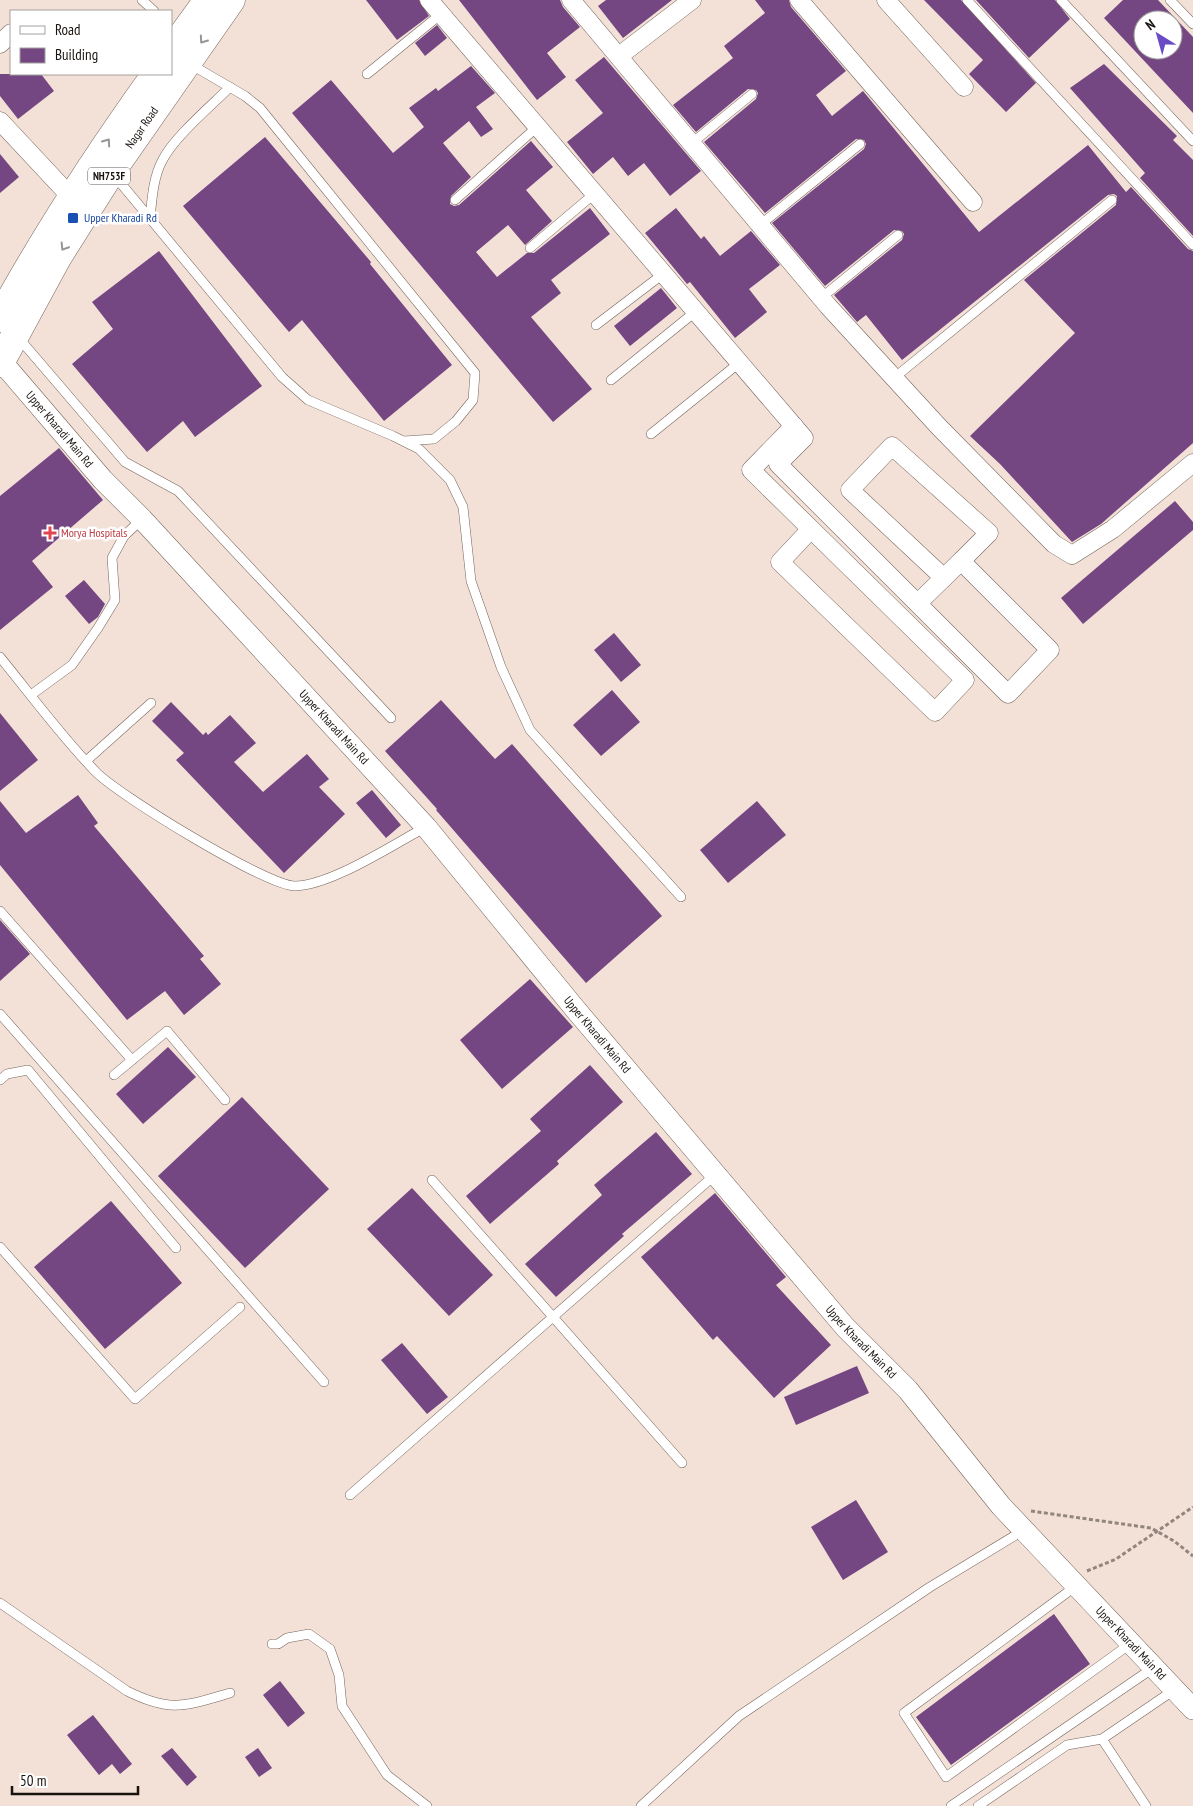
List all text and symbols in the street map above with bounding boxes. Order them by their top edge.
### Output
legend [10,10,172,75]
north arrow [1133,10,1183,60]
text: N [1142,15,1159,34]
text: Road [55,20,81,39]
one-way arrow [200,34,209,44]
text: Building [55,45,98,64]
street label: Nagar Road [122,104,161,151]
one-way arrow [101,138,110,148]
road number: NH753F [88,168,130,185]
place label: Upper Kharadi Rd [84,210,157,225]
marker: Upper Kharadi Rd [66,211,80,225]
one-way arrow [61,242,70,251]
street label: Upper Kharadi Main Rd [23,388,97,470]
place label: Morya Hospitals [61,525,127,540]
marker: Morya Hospitals [43,526,57,540]
street label: Upper Kharadi Main Rd [296,686,372,767]
street label: Upper Kharadi Main Rd [561,993,634,1076]
street label: Upper Kharadi Main Rd [823,1302,900,1381]
street label: Upper Kharadi Main Rd [1093,1603,1170,1683]
scale bar [12,1764,139,1796]
text: 50 m [20,1771,46,1790]

